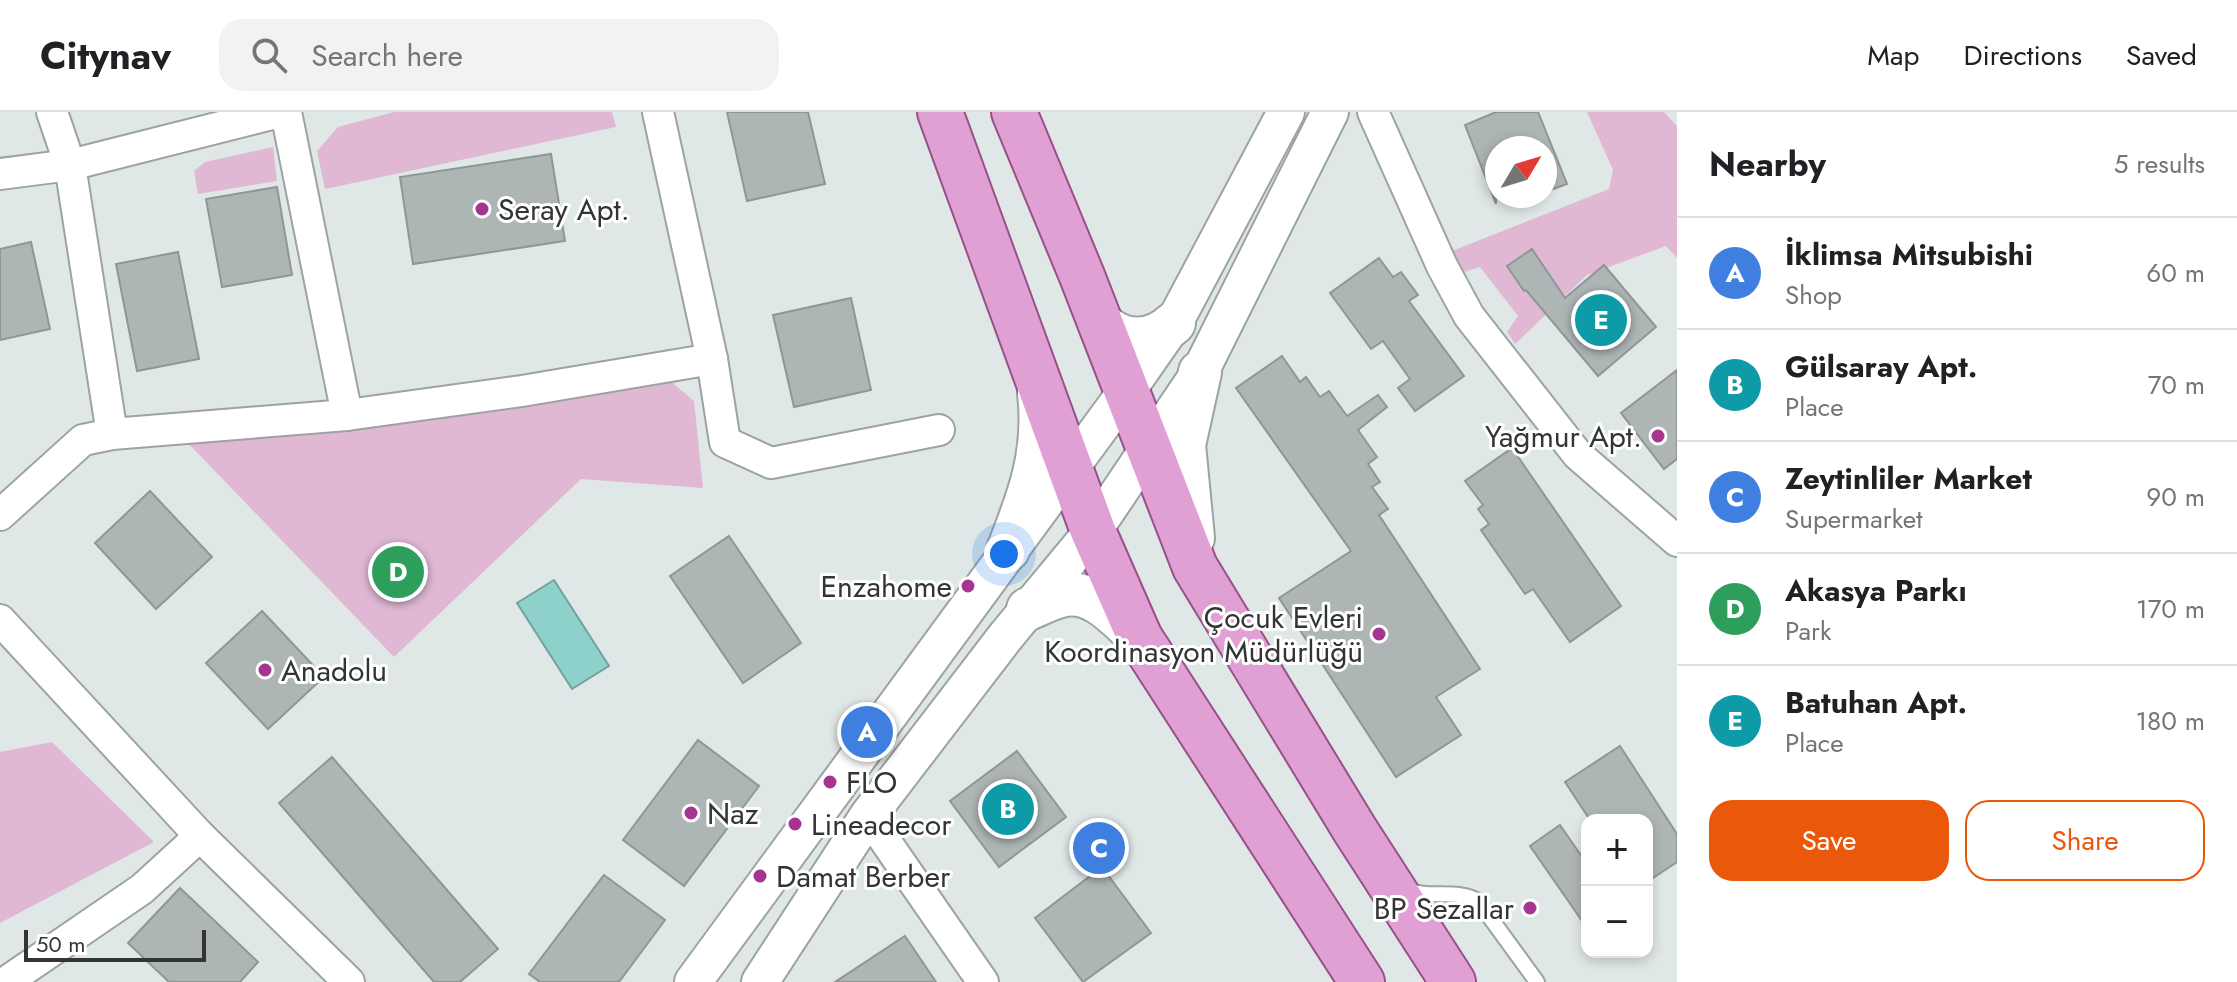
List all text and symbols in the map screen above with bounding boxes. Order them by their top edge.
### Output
search box [219,19,779,91]
text: Citynav [40,28,171,83]
icon: search [247,33,291,77]
text: Search here [311,34,463,77]
text: Map [1867,35,1919,76]
text: Directions [1963,35,2082,76]
text: Saved [2126,35,2197,76]
north arrow [1485,136,1557,208]
text: Nearby [1709,140,1826,189]
text: 5 results [2114,145,2205,183]
place label: Seray Apt. [498,188,630,231]
marker: Seray Apt. [473,200,491,218]
text: İklimsa Mitsubishi [1785,233,2033,276]
text: A [1725,254,1745,292]
text: 60 m [2146,254,2205,292]
text: Shop [1785,276,1842,314]
pin: E [1575,290,1627,350]
text: Gülsaray Apt. [1785,345,1977,388]
text: B [1726,366,1744,404]
text: 70 m [2148,366,2205,404]
text: Place [1785,388,1844,426]
place label: Yağmur Apt. [1485,415,1642,458]
marker: Yağmur Apt. [1649,427,1667,445]
text: Zeytinliler Market [1785,457,2032,500]
text: C [1726,478,1744,516]
text: 90 m [2146,478,2205,516]
text: Supermarket [1785,500,1922,538]
your location [984,534,1024,574]
pin: D [372,542,424,602]
place label: Enzahome [821,565,952,608]
text: Akasya Parkı [1785,569,1967,612]
marker: Enzahome [959,577,977,595]
text: D [1725,590,1745,628]
text: 170 m [2136,590,2205,628]
place label: Çocuk Evleri Koordinasyon Müdürlüğü [1044,596,1363,673]
text: Park [1785,612,1831,650]
marker: Çocuk Evleri Koordinasyon Müdürlüğü [1370,625,1388,643]
place label: Anadolu [281,649,387,692]
marker: Anadolu [256,661,274,679]
text: Batuhan Apt. [1785,681,1967,724]
pin: A [841,702,893,762]
text: E [1727,702,1743,740]
text: 180 m [2135,702,2205,740]
text: Place [1785,724,1844,762]
place label: FLO [846,761,897,804]
marker: FLO [821,773,839,791]
pin: B [982,779,1034,839]
place label: Naz [707,792,759,835]
button: Save [1709,800,1949,881]
button: Share [1965,800,2205,881]
place label: Lineadecor [811,803,952,846]
marker: Naz [682,804,700,822]
map controls [1581,814,1653,958]
button: + [1581,814,1653,886]
marker: Lineadecor [786,815,804,833]
pin: C [1073,818,1125,878]
place label: Damat Berber [776,855,951,898]
marker: Damat Berber [751,867,769,885]
button: − [1581,886,1653,958]
place label: BP Sezallar [1374,887,1515,930]
marker: BP Sezallar [1521,899,1539,917]
scale bar [24,926,206,962]
text: 50 m [36,928,85,960]

